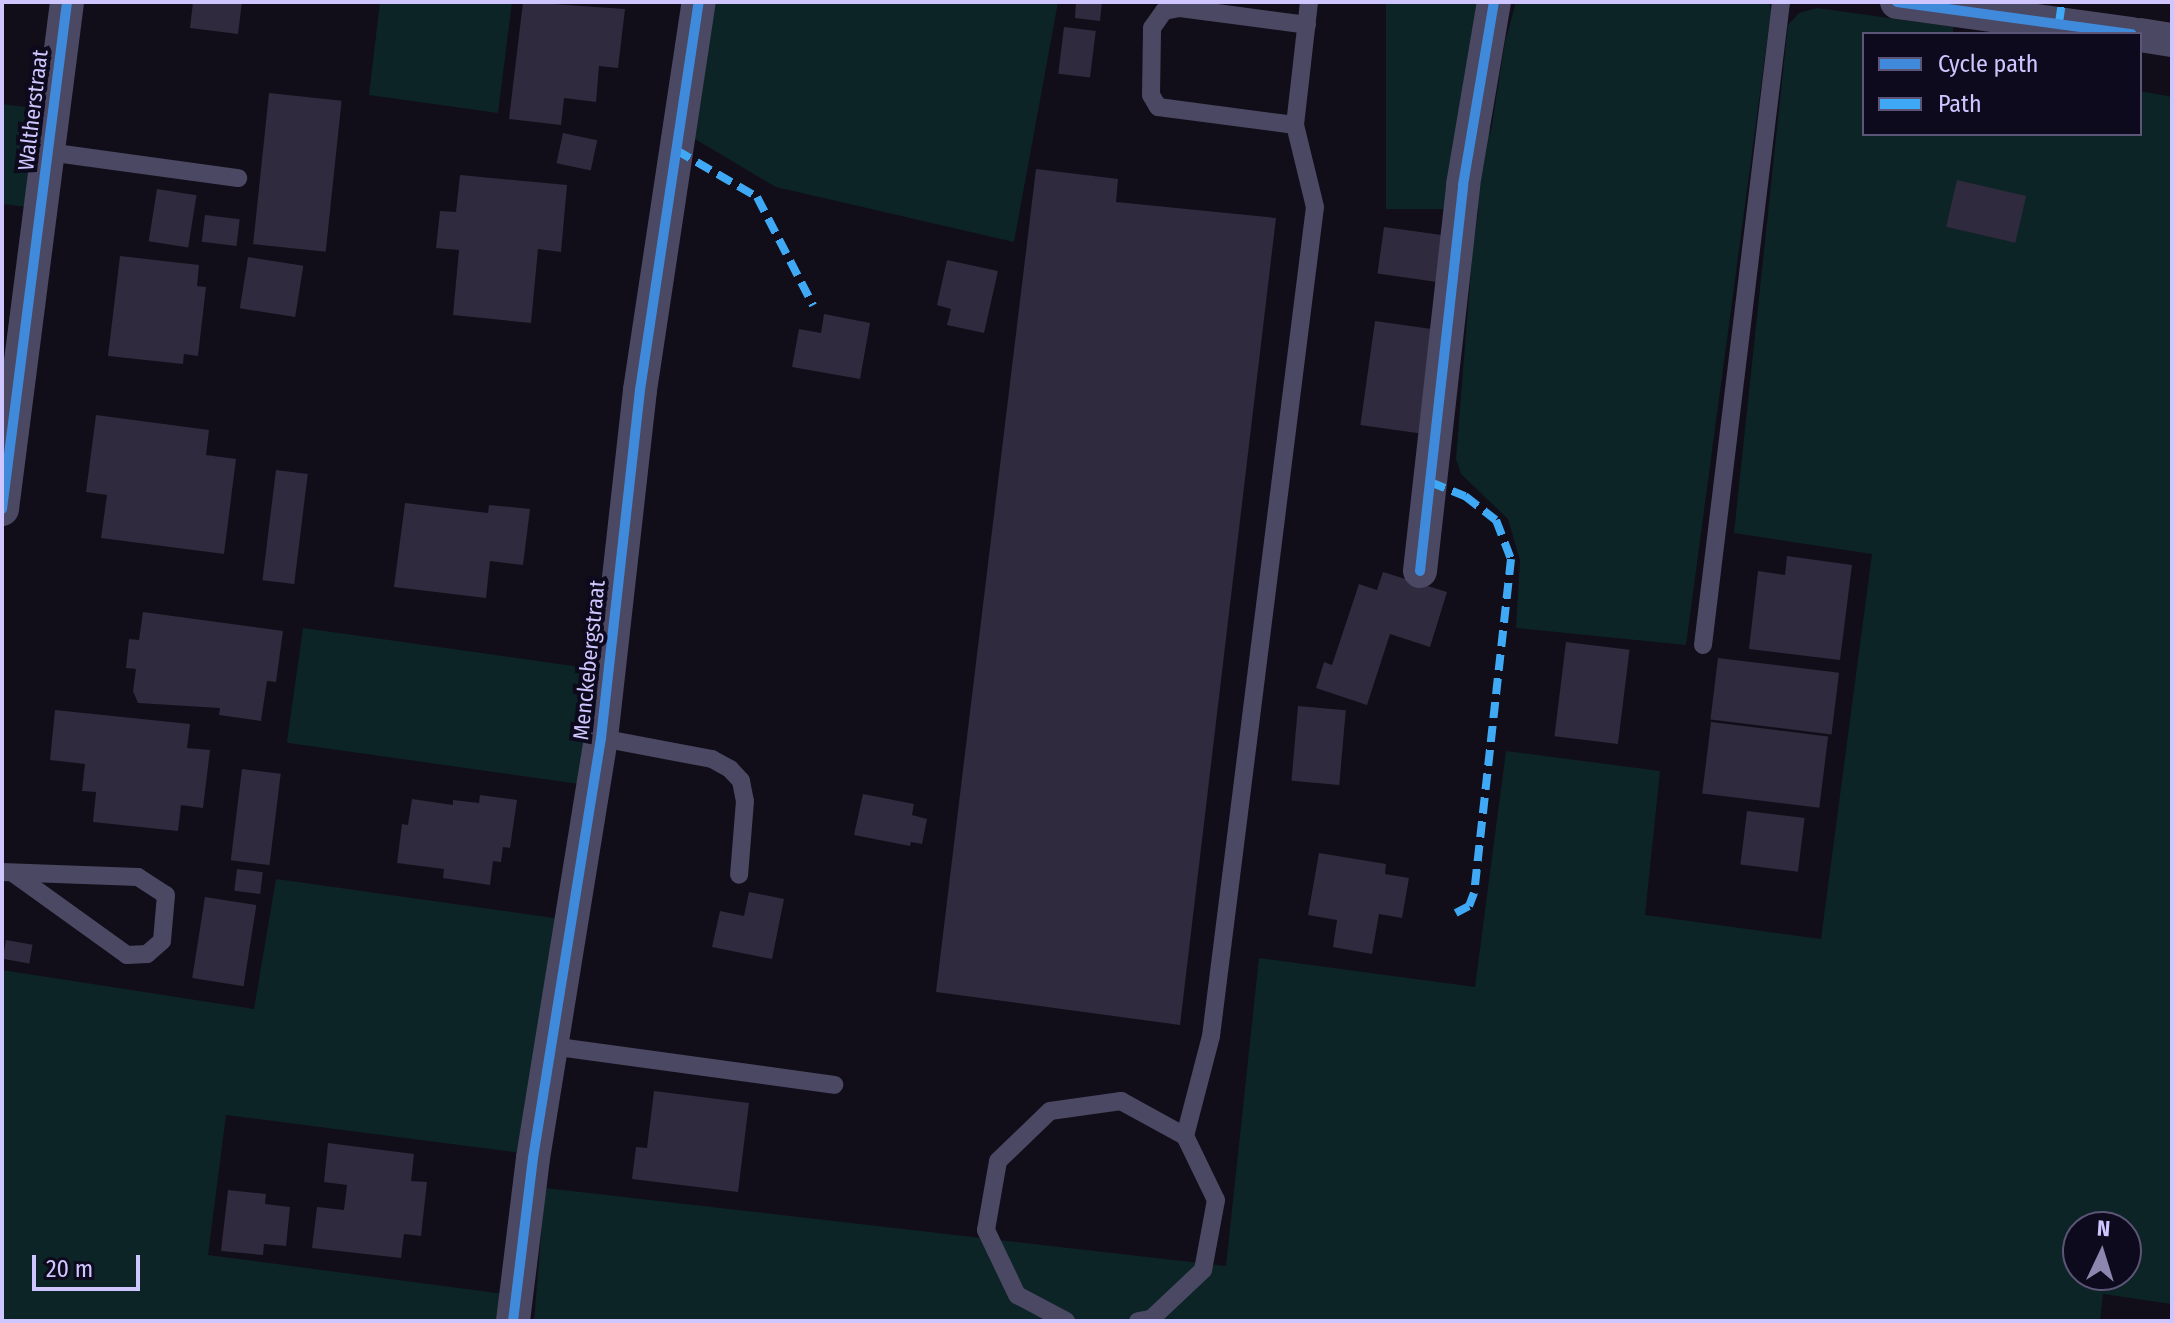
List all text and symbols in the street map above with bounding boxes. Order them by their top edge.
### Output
legend [1862,32,2142,136]
street label: Waltherstraat [12,48,54,172]
text: Cycle path [1938,50,2038,78]
text: Path [1938,90,1982,118]
street label: Menckebergstraat [567,579,611,741]
north arrow [2062,1211,2142,1291]
text: N [2096,1215,2111,1242]
scale bar [36,1239,144,1289]
text: 20 m [46,1255,93,1283]

